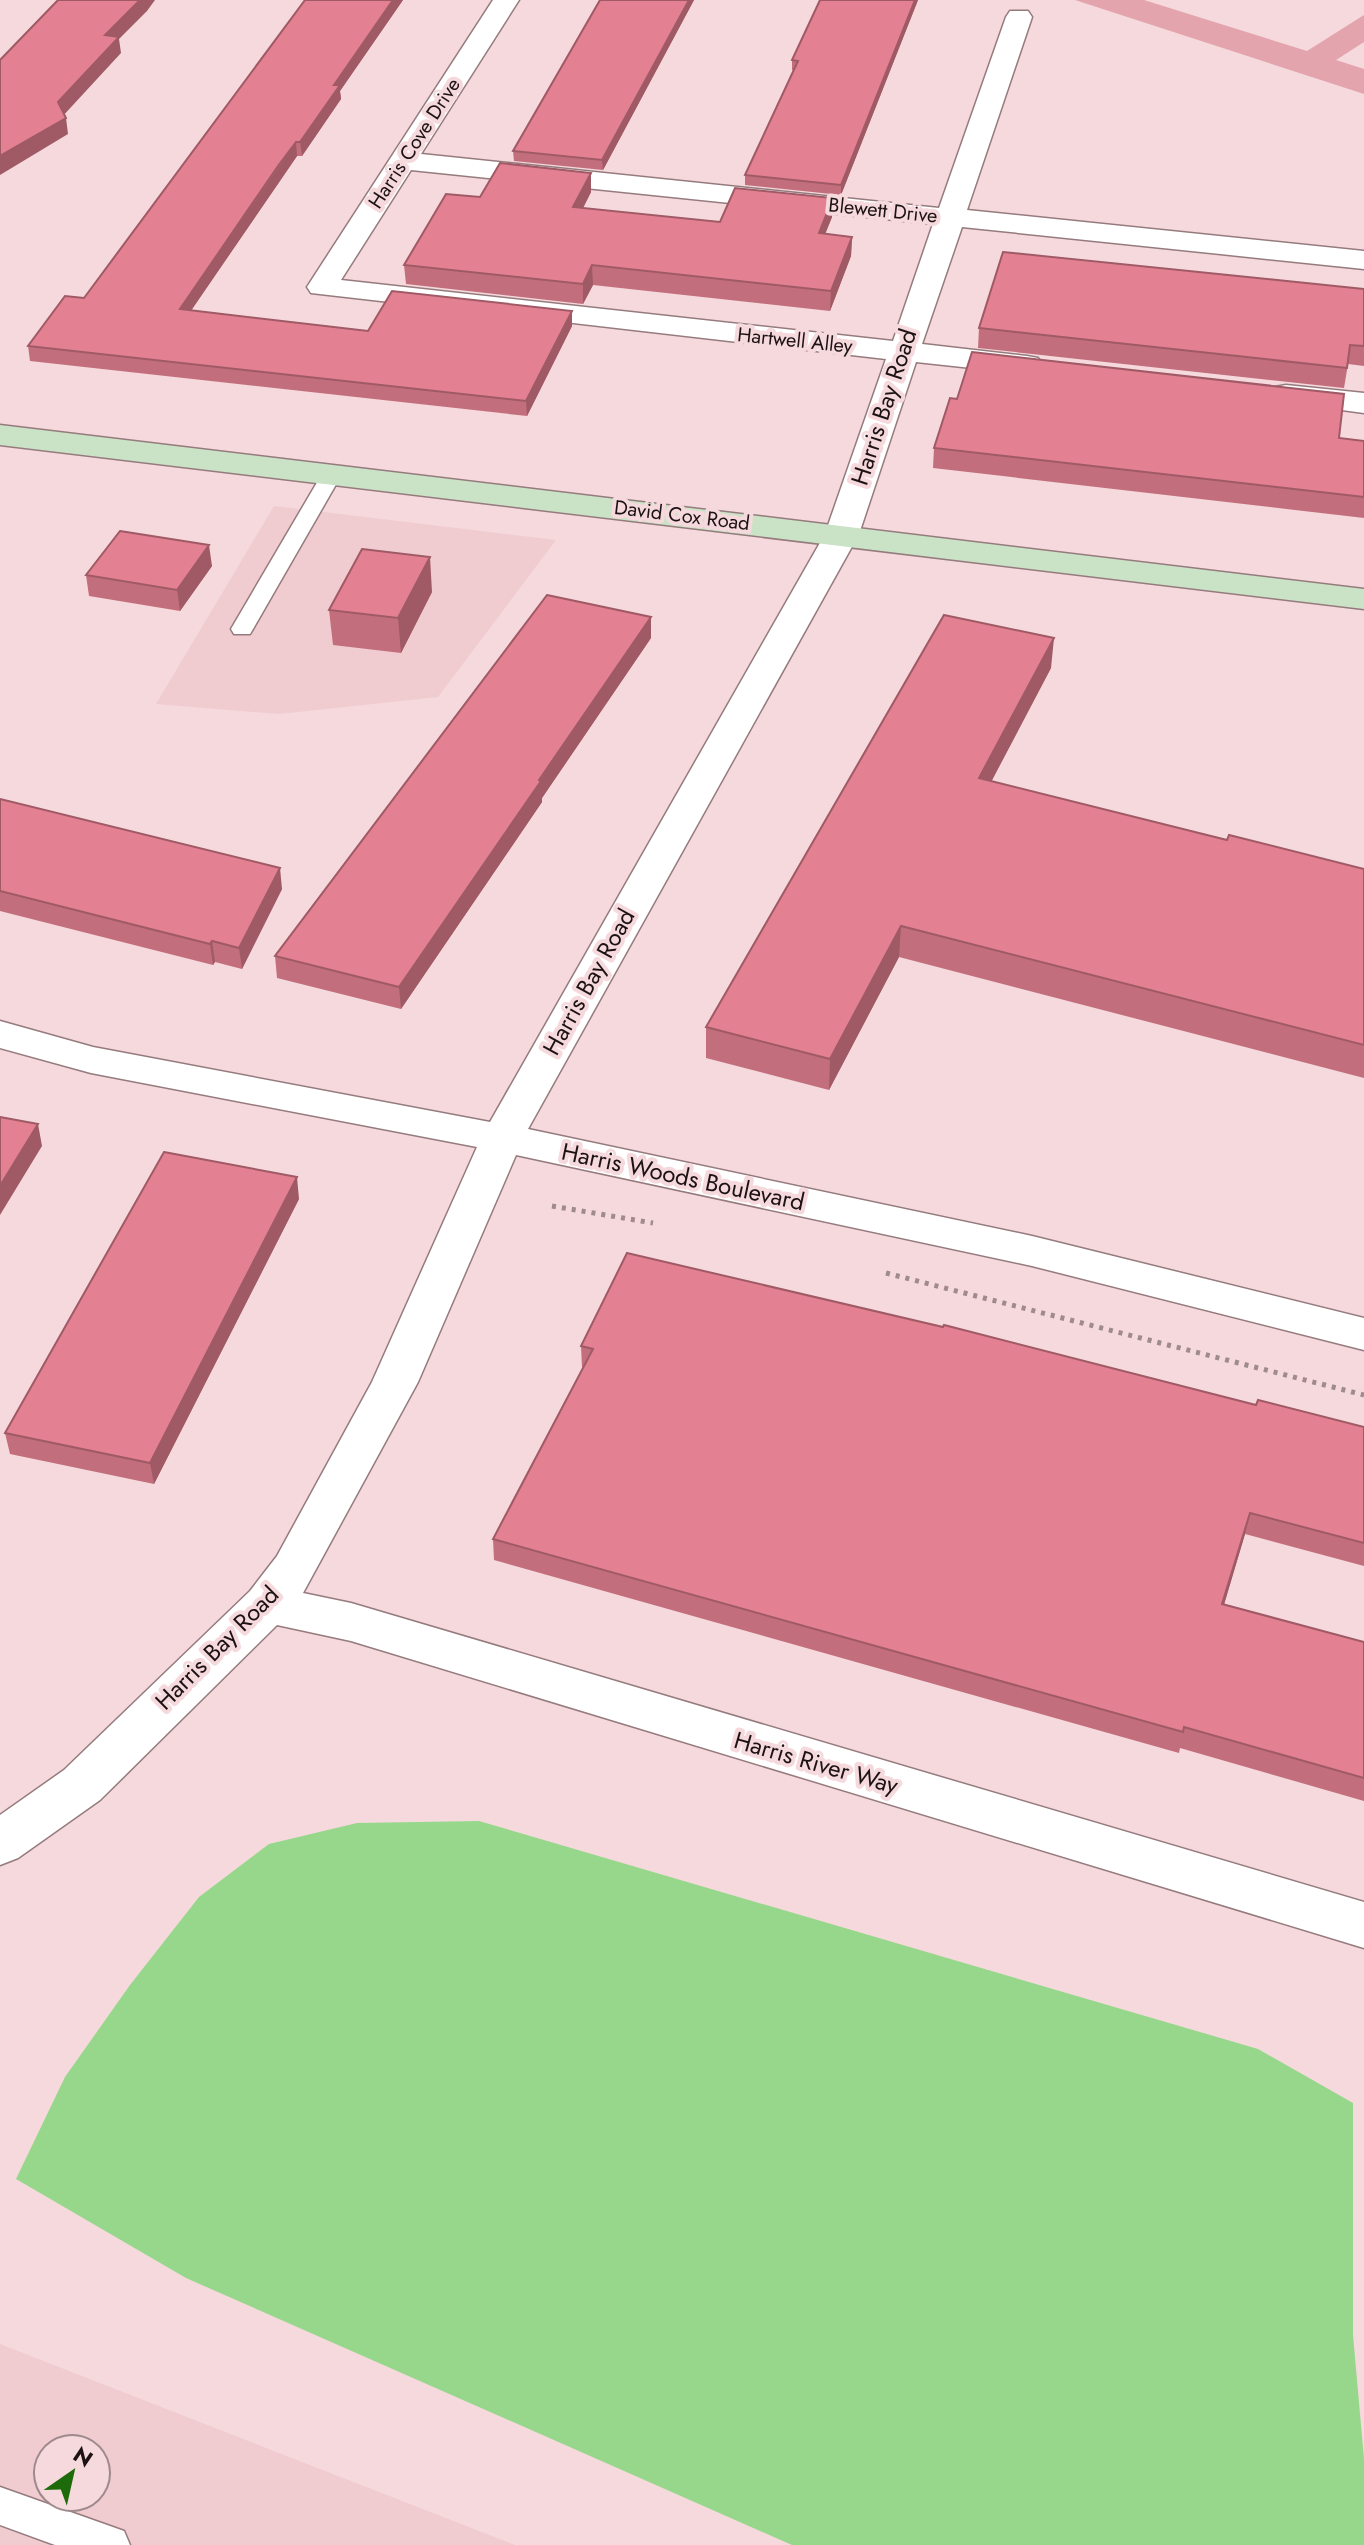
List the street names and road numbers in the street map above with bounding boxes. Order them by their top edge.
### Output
street label: Harris Cove Drive [361,72,468,214]
street label: Blewett Drive [827,190,939,231]
street label: Hartwell Alley [736,320,854,361]
street label: Harris Bay Road [842,324,925,490]
street label: David Cox Road [612,493,751,538]
street label: Harris Bay Road [534,902,643,1061]
street label: Harris Woods Boulevard [558,1134,808,1219]
street label: Harris Bay Road [147,1578,287,1718]
street label: Harris River Way [730,1722,903,1803]

